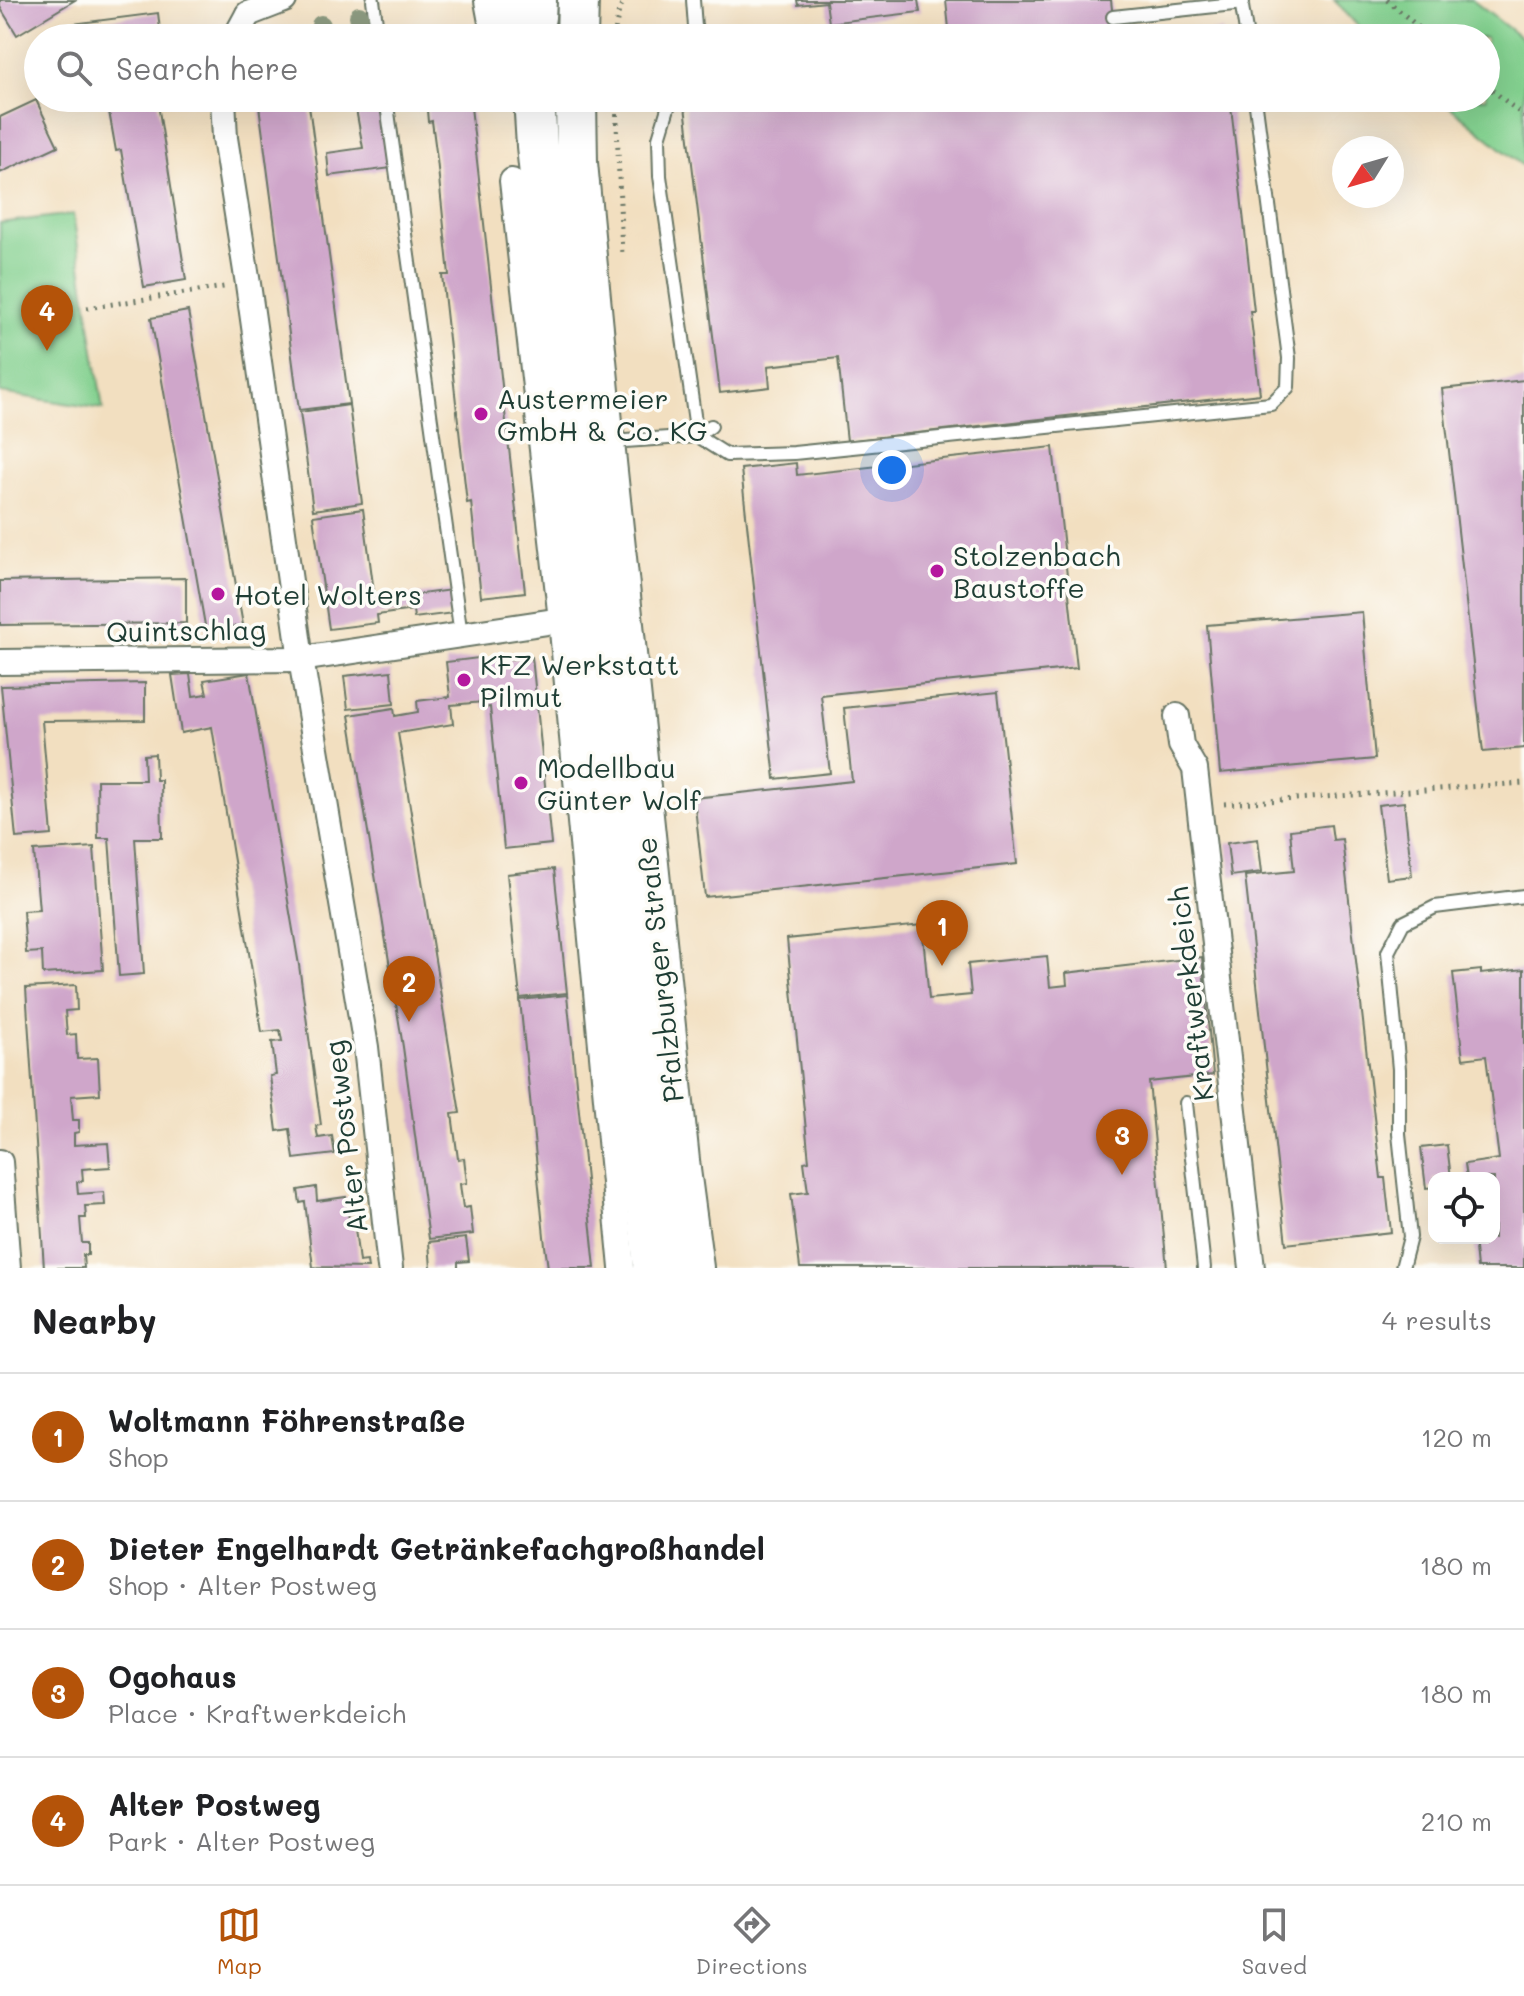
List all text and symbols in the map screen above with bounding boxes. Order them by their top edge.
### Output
search box [24,24,1500,112]
icon: search [52,46,96,90]
text: Search here [116,48,299,88]
north arrow [1332,136,1404,208]
pin: 4 [21,285,73,351]
place label: Austermeier GmbH & Co. KG [497,380,708,448]
marker: Austermeier GmbH & Co. KG [472,405,490,423]
your location [872,450,912,490]
place label: Stolzenbach Baustoffe [953,537,1121,605]
marker: Stolzenbach Baustoffe [928,562,946,580]
place label: Hotel Wolters [234,576,422,612]
marker: Hotel Wolters [209,585,227,603]
street label: Quintschlag [106,611,266,649]
place label: KFZ Werkstatt Pilmut [480,646,679,714]
marker: KFZ Werkstatt Pilmut [455,671,473,689]
place label: Modellbau Günter Wolf [537,749,701,817]
marker: Modellbau Günter Wolf [512,774,530,792]
street label: Pfalzburger Straße [627,836,691,1104]
street label: Kraftwerkdeich [1159,885,1221,1103]
pin: 1 [916,900,968,966]
pin: 2 [383,956,435,1022]
street label: Alter Postweg [315,1039,375,1235]
pin: 3 [1096,1109,1148,1175]
map controls [1428,1172,1500,1244]
button: locate [1428,1172,1500,1244]
text: Nearby [32,1298,157,1343]
text: 4 results [1382,1303,1492,1337]
text: Woltmann Föhrenstraße [108,1400,465,1440]
text: 1 [52,1420,64,1454]
text: 120 m [1421,1420,1492,1454]
text: Shop [108,1440,169,1474]
text: Dieter Engelhardt Getränkefachgroßhandel [108,1528,765,1568]
text: 2 [51,1548,65,1582]
text: 180 m [1420,1548,1492,1582]
text: Shop · Alter Postweg [108,1568,377,1602]
text: Ogohaus [108,1656,237,1696]
text: 3 [50,1676,66,1710]
text: 180 m [1420,1676,1492,1710]
text: Place · Kraftwerkdeich [108,1696,406,1730]
text: Alter Postweg [108,1784,321,1824]
text: 4 [50,1804,66,1838]
text: 210 m [1421,1804,1492,1838]
text: Park · Alter Postweg [108,1824,375,1858]
tab: Map [217,1903,262,1980]
tab: Directions [696,1903,808,1980]
tab: Saved [1242,1903,1307,1980]

